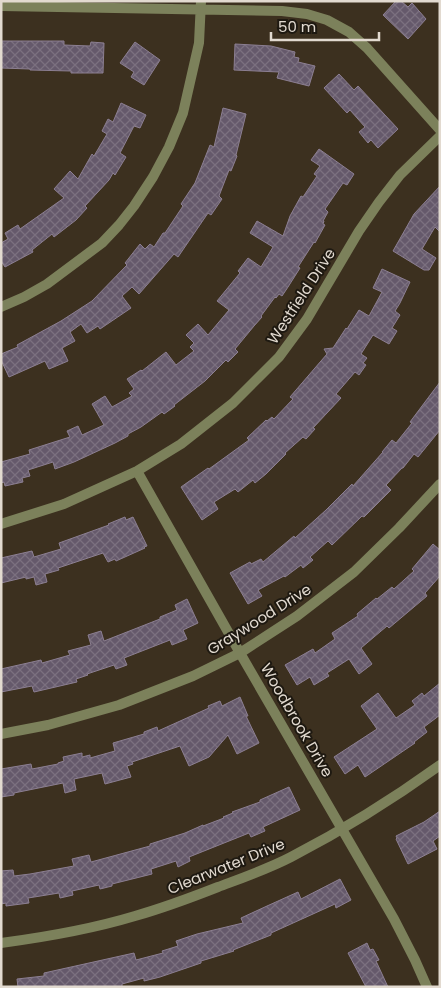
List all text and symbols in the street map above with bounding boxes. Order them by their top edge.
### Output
scale bar [271,10,378,42]
text: 50 m [278,16,316,37]
street label: Westfield Drive [262,244,340,348]
street label: Graywood Drive [203,579,315,659]
street label: Woodbrook Drive [256,659,338,781]
street label: Clearwater Drive [164,833,288,899]

